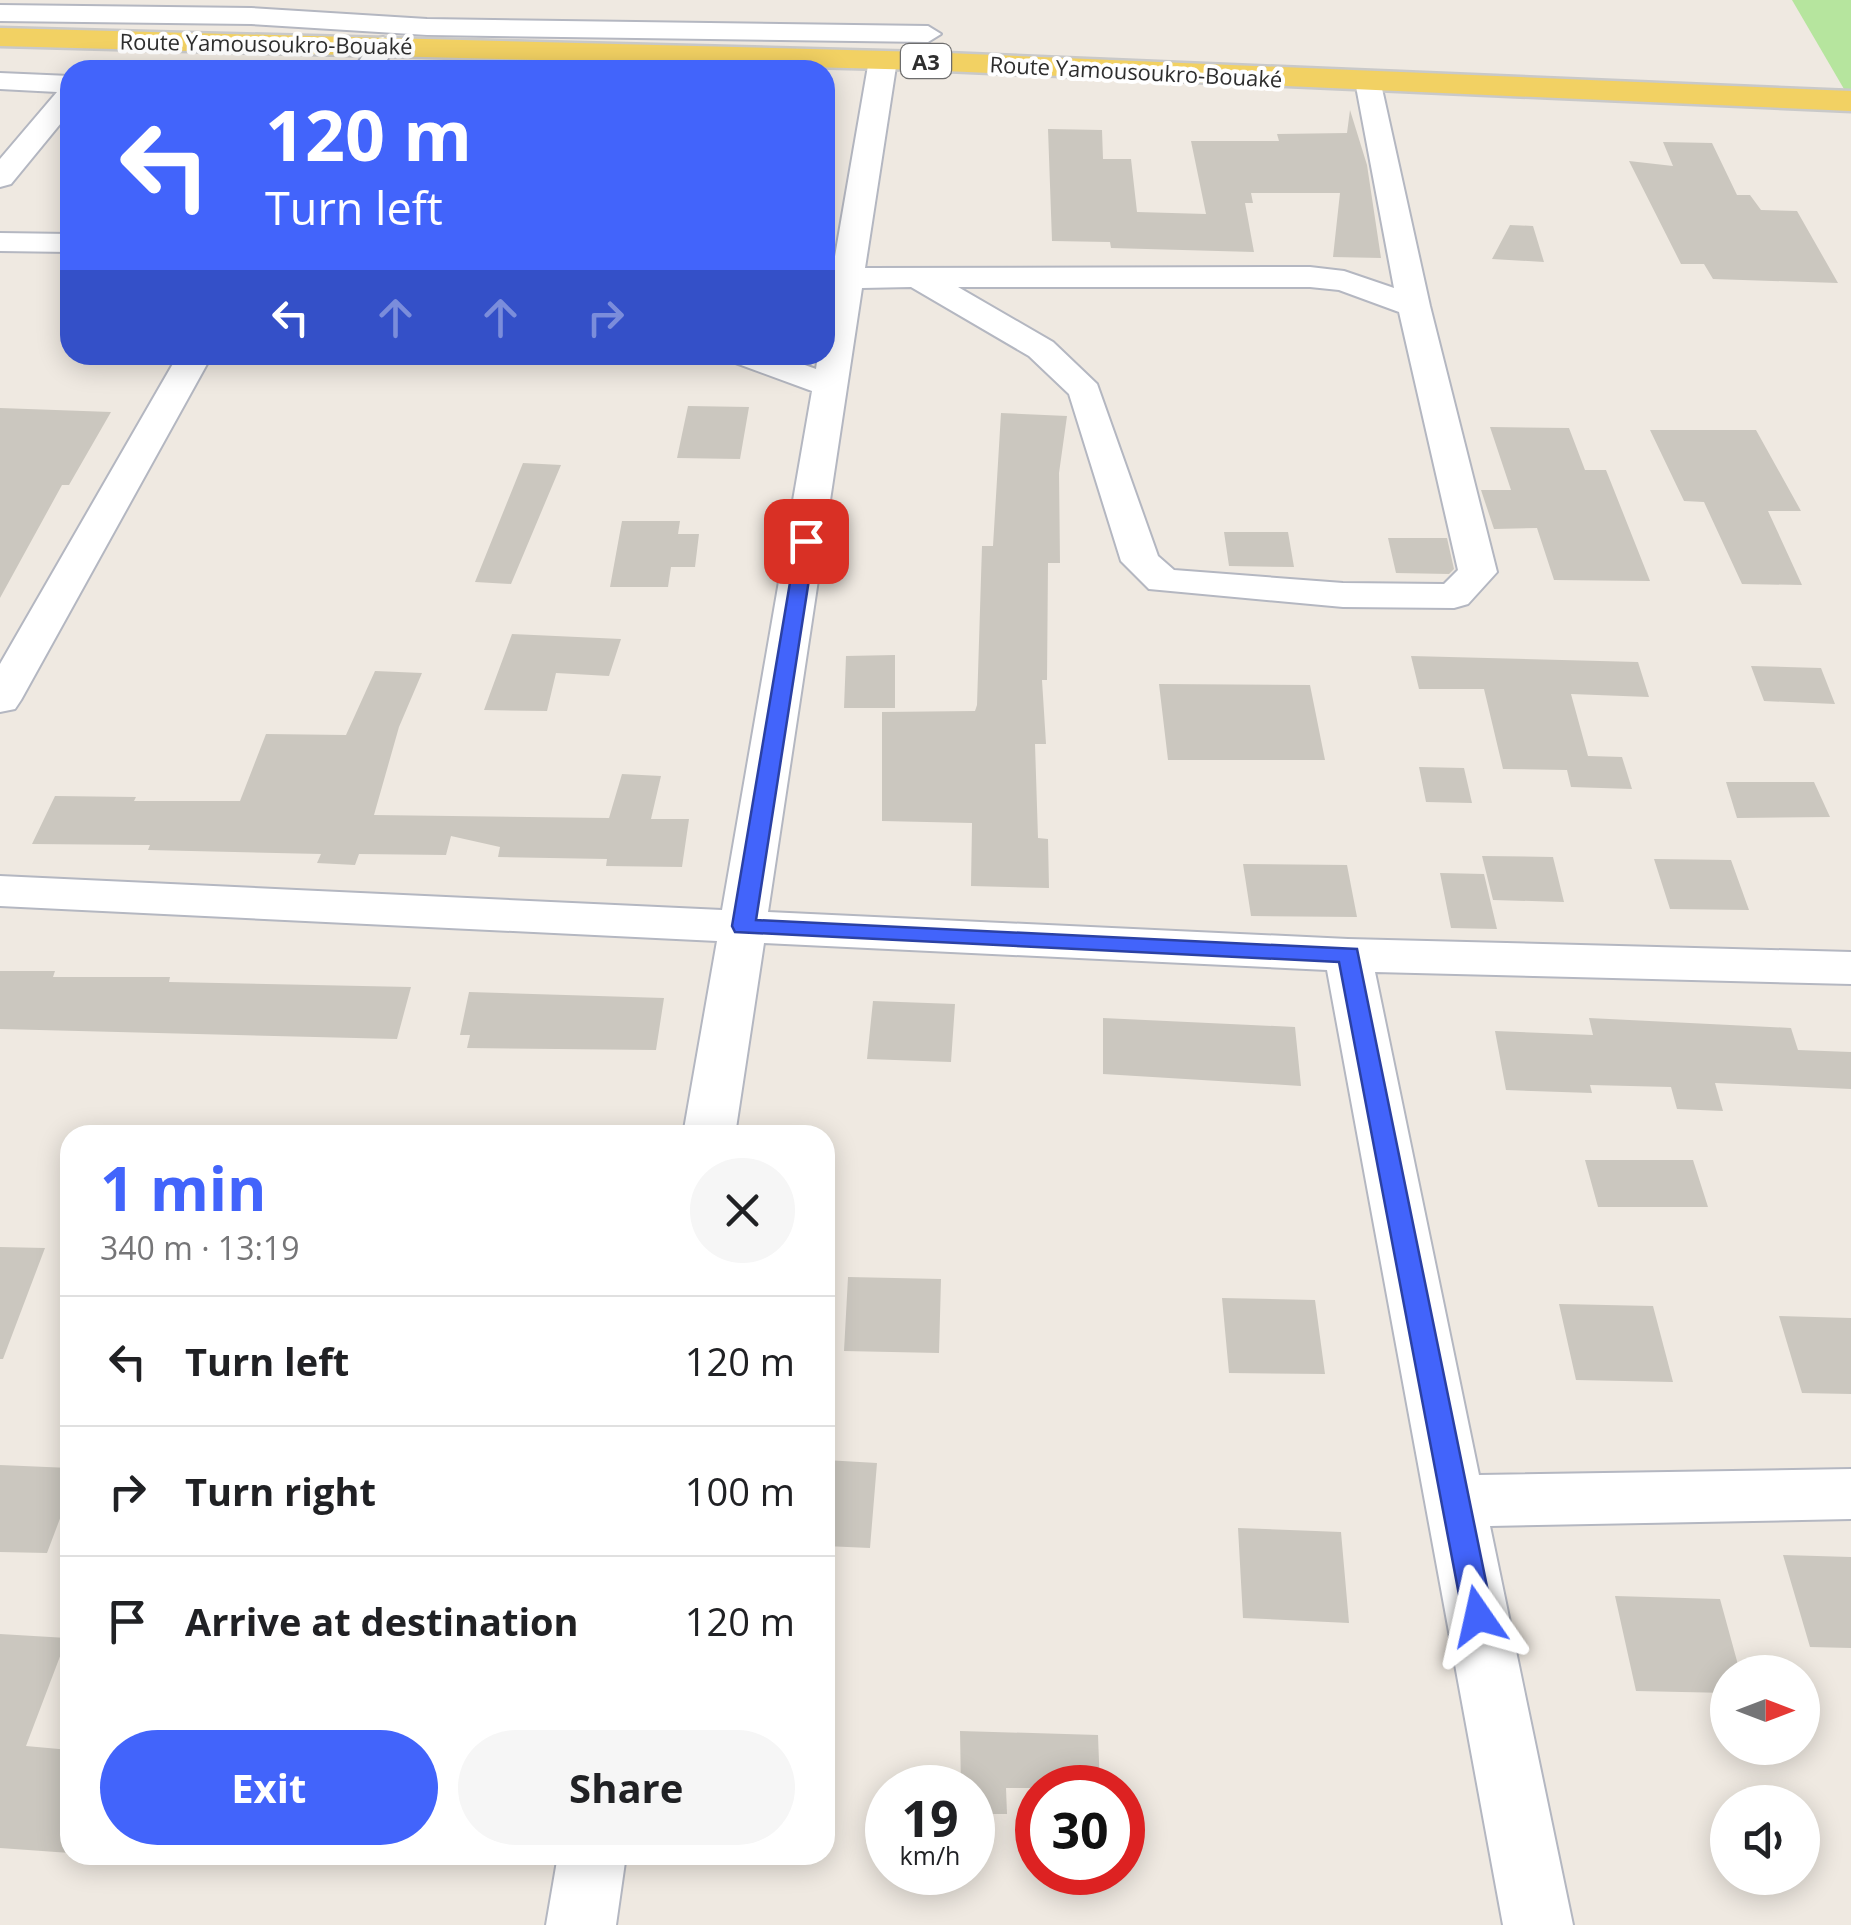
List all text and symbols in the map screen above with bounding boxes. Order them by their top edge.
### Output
street label: Route Yamousoukro-Bouaké [119,25,413,61]
road number: A3 [901,44,951,78]
street label: Route Yamousoukro-Bouaké [989,48,1283,94]
text: 120 m [265,86,472,182]
icon: left [100,100,230,230]
text: Turn left [265,177,443,238]
icon: left [263,290,318,345]
icon: ahead [368,290,423,345]
icon: ahead [473,290,528,345]
icon: right [578,290,633,345]
pin [764,499,849,584]
icon: arrive [779,514,834,569]
text: 1 min [100,1147,267,1229]
button: close [690,1158,795,1263]
text: 340 m · 13:19 [100,1226,299,1269]
icon: left [100,1334,155,1389]
text: Turn left [185,1335,349,1387]
text: 120 m [685,1335,795,1387]
icon: right [100,1464,155,1519]
text: Turn right [185,1465,376,1517]
text: 100 m [685,1465,795,1517]
position arrow [1426,1564,1530,1668]
icon: arrive [100,1594,155,1649]
text: Arrive at destination [185,1595,579,1647]
text: 120 m [685,1595,795,1647]
north arrow [1710,1655,1820,1765]
map controls [1710,1655,1820,1895]
button: Exit [100,1730,438,1845]
button: Share [458,1730,795,1845]
speed limit sign: 30 [1015,1765,1145,1895]
text: 19 [901,1784,959,1852]
button: sound [1710,1785,1820,1895]
text: km/h [900,1838,960,1872]

